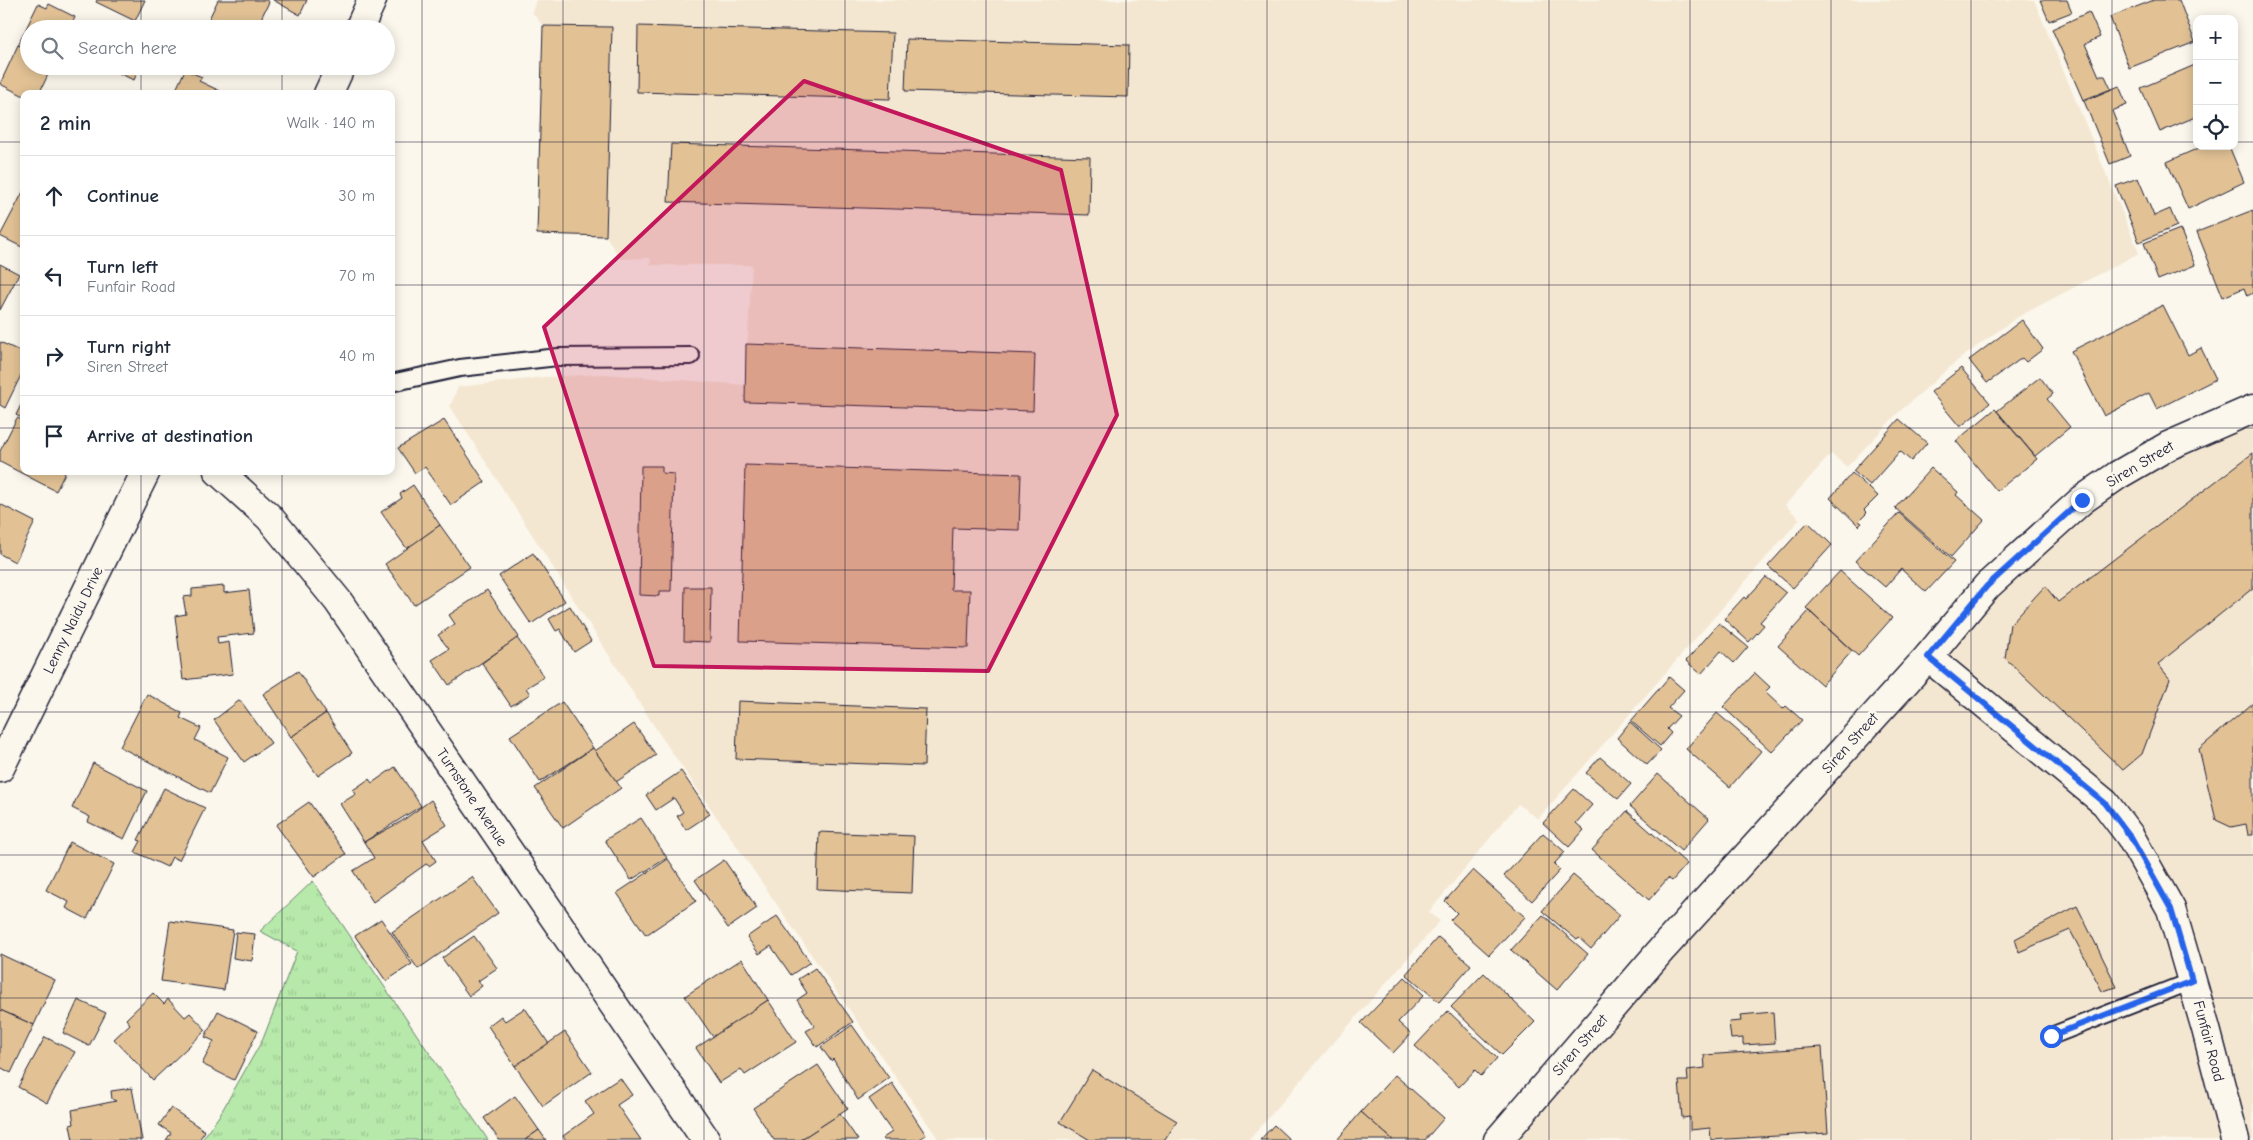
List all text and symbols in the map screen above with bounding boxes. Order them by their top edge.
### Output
map controls [2193,15,2238,150]
button: + [2193,15,2238,60]
search box [20,20,395,75]
icon: search [38,34,66,62]
text: Search here [78,37,177,59]
button: − [2193,60,2238,105]
button: locate [2193,105,2238,150]
text: 2 min [40,111,91,135]
text: Walk · 140 m [287,114,375,132]
icon: ahead [40,182,68,210]
text: Continue [87,185,159,207]
text: 30 m [339,187,375,205]
text: Turn left [87,256,158,278]
icon: left [40,262,68,290]
text: 70 m [339,267,375,285]
text: Funfair Road [87,278,176,296]
text: Turn right [87,336,171,358]
icon: right [40,342,68,370]
text: 40 m [339,347,375,365]
text: Siren Street [87,358,168,376]
icon: arrive [40,422,68,450]
text: Arrive at destination [87,425,253,447]
street label: Siren Street [2103,436,2178,491]
route end [2071,489,2094,512]
street label: Lenny Naidu Drive [39,563,107,677]
street label: Siren Street [1818,708,1882,777]
street label: Turnstone Avenue [433,745,512,850]
street label: Funfair Road [2190,999,2228,1083]
street label: Siren Street [1548,1010,1612,1079]
route start [2040,1025,2063,1048]

